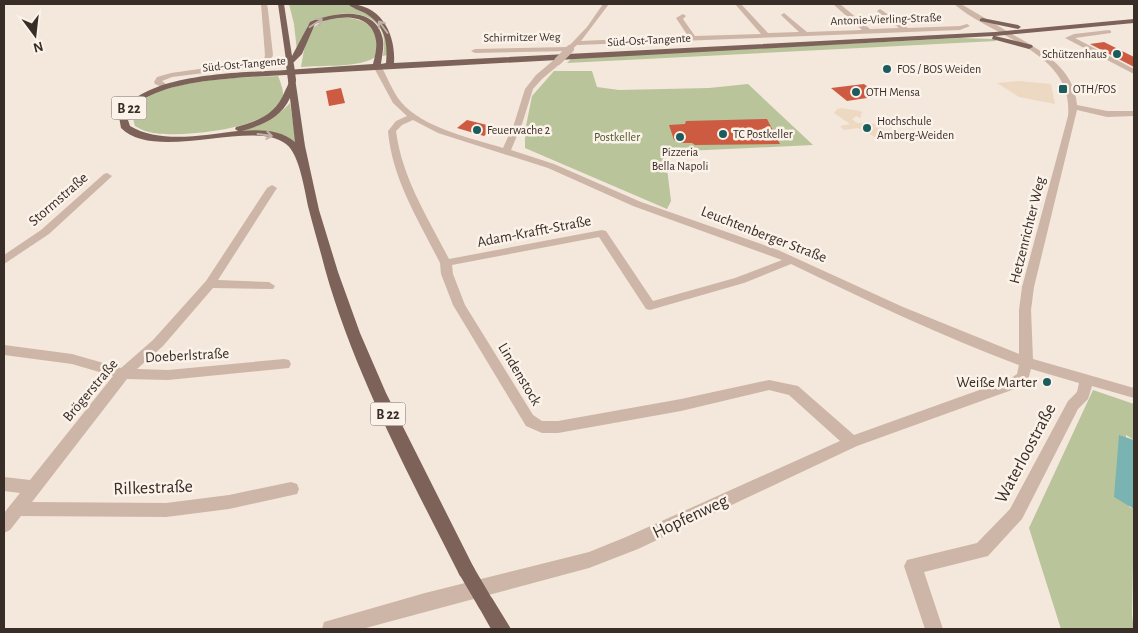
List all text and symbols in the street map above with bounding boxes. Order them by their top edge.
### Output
north arrow [10,10,60,60]
street label: Antonie-Vierling-Straße [830,11,942,27]
one-way arrow [309,18,323,29]
one-way arrow [378,21,389,34]
street label: Schirmitzer Weg [483,30,561,44]
street label: Süd-Ost-Tangente [607,32,691,48]
text: N [32,39,45,55]
place label: Schützenhaus [1042,48,1107,60]
marker: Schützenhaus [1111,48,1123,60]
street label: Süd-Ost-Tangente [202,54,286,74]
marker: FOS / BOS Weiden [881,63,893,75]
place label: FOS / BOS Weiden [897,63,981,75]
marker: OTH/FOS [1057,83,1069,95]
place label: OTH/FOS [1073,83,1116,95]
marker: OTH Mensa [850,86,862,98]
place label: OTH Mensa [866,86,921,98]
road number: B 22 [112,96,146,120]
place label: Hochschule Amberg-Weiden [877,115,954,141]
marker: Hochschule Amberg-Weiden [861,122,873,134]
marker: Feuerwache 2 [471,124,483,136]
place label: Feuerwache 2 [487,124,551,136]
marker: TC Postkeller [717,128,729,140]
place label: TC Postkeller [733,128,793,140]
one-way arrow [257,130,273,140]
park label: Postkeller [594,131,640,143]
marker: Pizzeria Bella Napoli [674,131,686,143]
place label: Pizzeria Bella Napoli [652,146,708,172]
street label: Stormstraße [26,170,91,229]
street label: Hetzenrichter Weg [1007,174,1048,285]
street label: Leuchtenberger Straße [699,204,829,265]
street label: Adam-Krafft-Straße [476,213,592,250]
street label: Lindenstock [495,340,544,408]
street label: Doeberlstraße [145,346,230,365]
street label: Brögerstraße [60,356,121,424]
place label: Weiße Marter [956,375,1037,390]
marker: Weiße Marter [1041,376,1053,388]
street label: Waterloostraße [992,401,1060,506]
road number: B 22 [370,402,406,426]
street label: Rilkestraße [113,478,193,498]
street label: Hopfenweg [650,492,731,542]

